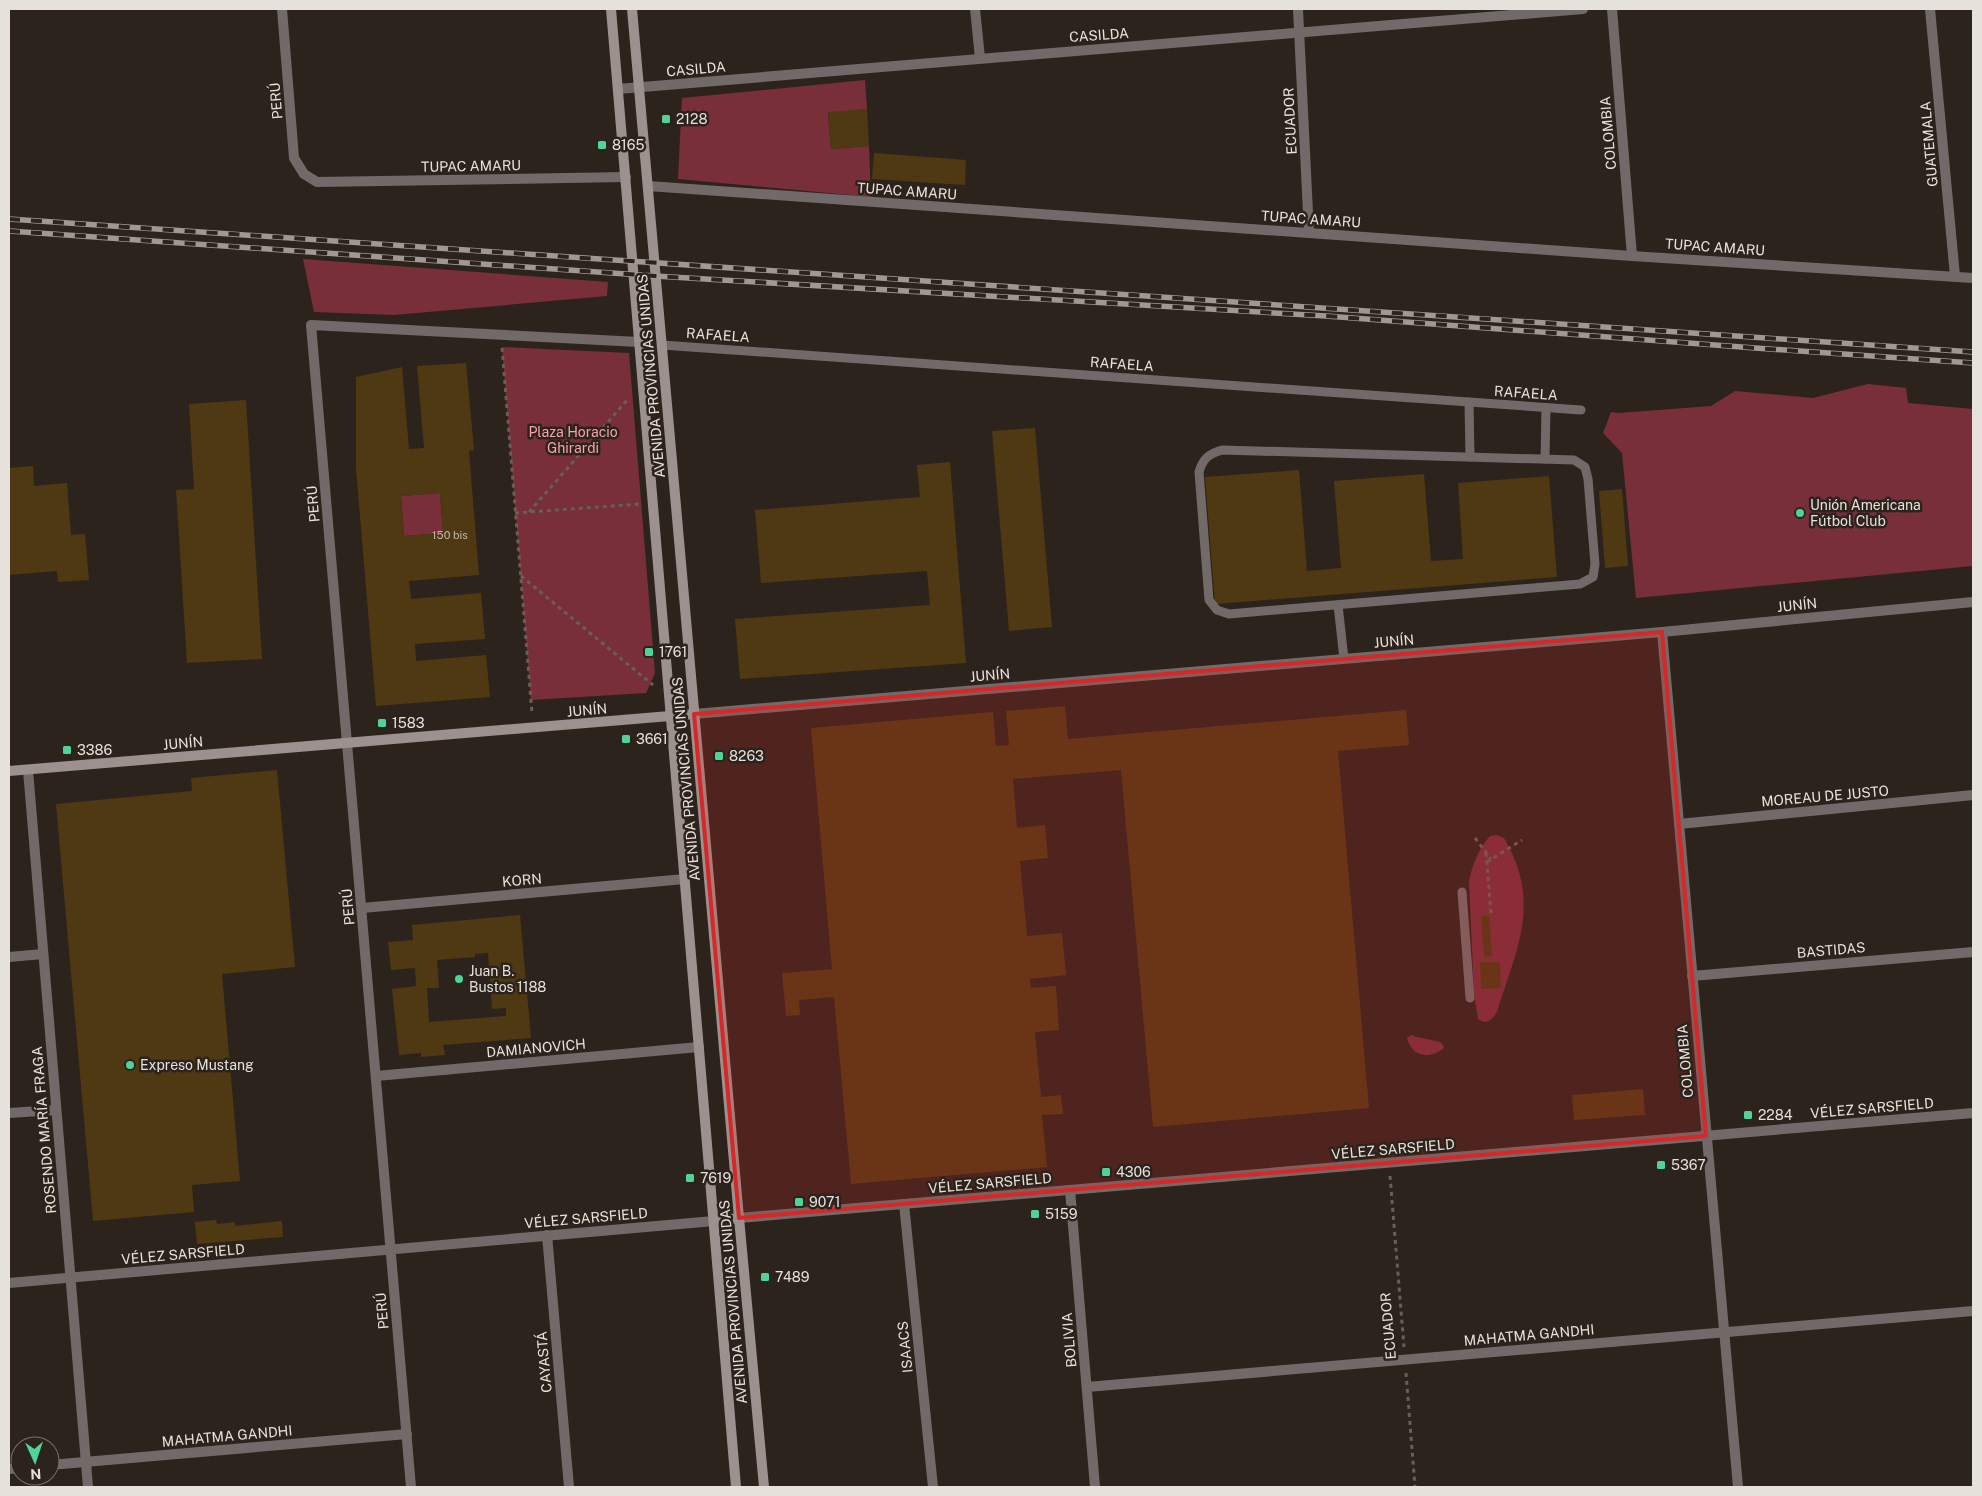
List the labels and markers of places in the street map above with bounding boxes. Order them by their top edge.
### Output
place label: 2128 [676,111,707,127]
marker: 2128 [660,113,672,125]
place label: 8165 [612,137,644,153]
marker: 8165 [596,139,608,151]
place label: Unión Americana Fútbol Club [1810,497,1921,529]
marker: Unión Americana Fútbol Club [1794,507,1806,519]
place label: 1761 [659,644,687,660]
marker: 1761 [643,646,655,658]
place label: 1583 [392,715,425,731]
marker: 1583 [376,717,388,729]
place label: 3661 [636,731,668,747]
marker: 3661 [620,733,632,745]
place label: 3386 [77,742,112,758]
marker: 3386 [61,744,73,756]
place label: 8263 [729,748,764,764]
marker: 8263 [713,750,725,762]
place label: Juan B. Bustos 1188 [469,963,546,995]
marker: Juan B. Bustos 1188 [453,973,465,985]
place label: Expreso Mustang [140,1057,254,1073]
marker: Expreso Mustang [124,1059,136,1071]
place label: 2284 [1758,1107,1793,1123]
marker: 2284 [1742,1109,1754,1121]
place label: 5367 [1671,1157,1706,1173]
marker: 5367 [1655,1159,1667,1171]
place label: 4306 [1116,1164,1151,1180]
marker: 4306 [1100,1166,1112,1178]
place label: 7619 [700,1170,732,1186]
marker: 7619 [684,1172,696,1184]
place label: 9071 [809,1194,840,1210]
marker: 9071 [793,1196,805,1208]
place label: 5159 [1045,1206,1078,1222]
marker: 5159 [1029,1208,1041,1220]
place label: 7489 [775,1269,810,1285]
marker: 7489 [759,1271,771,1283]

